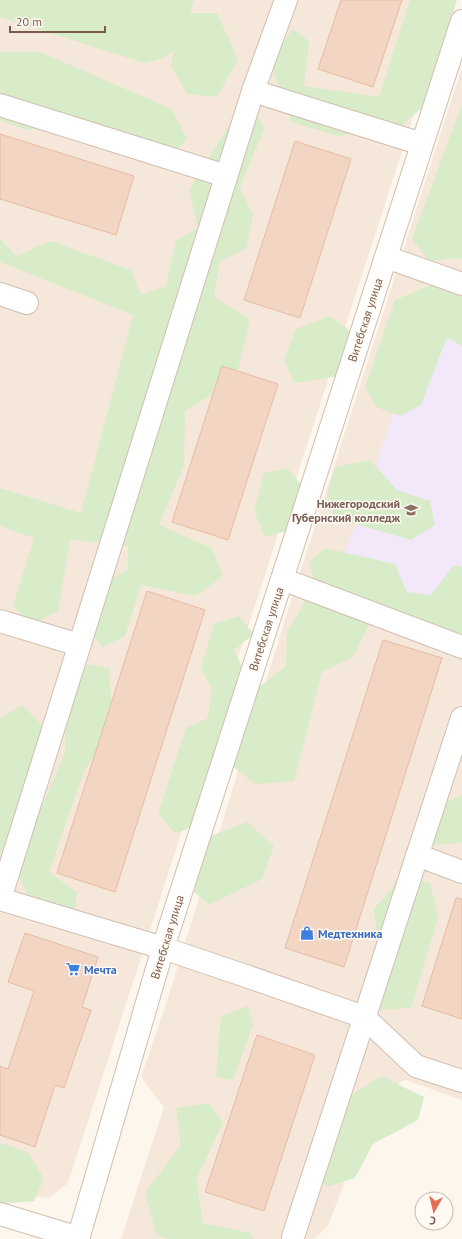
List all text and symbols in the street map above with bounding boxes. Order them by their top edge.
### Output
scale bar [10,8,105,34]
text: 20 m [16,14,42,29]
street label: Витебская улица [344,276,386,364]
place label: Нижегородский Губернский колледж [292,496,401,525]
school or university icon: Нижегородский Губернский колледж [403,502,419,518]
street label: Витебская улица [245,585,287,673]
street label: Витебская улица [147,893,187,981]
shop icon: Медтехника [299,925,315,941]
place label: Медтехника [318,926,382,941]
supermarket icon: Мечта [65,961,81,977]
place label: Мечта [84,962,117,977]
north arrow [414,1191,454,1231]
text: С [429,1214,437,1228]

